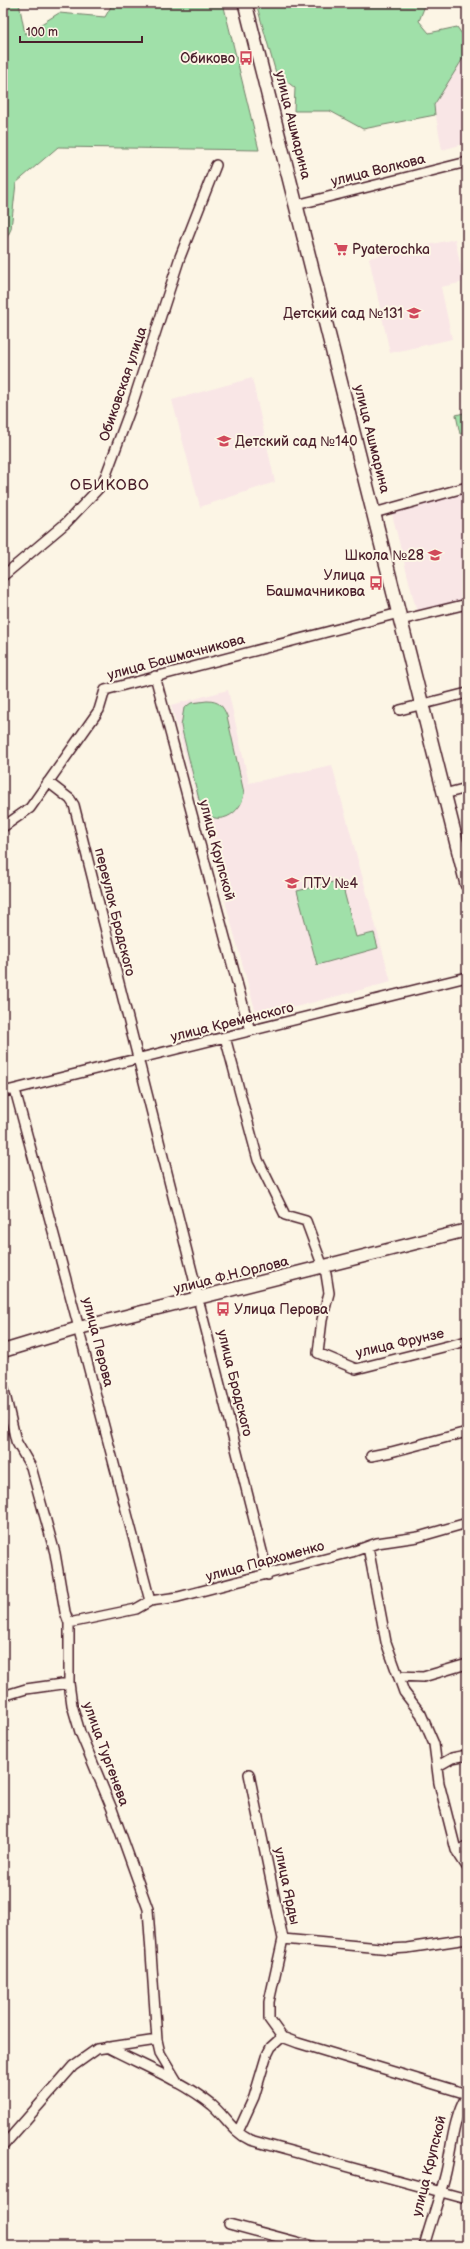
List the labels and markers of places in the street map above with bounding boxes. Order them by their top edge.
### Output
place label: Обиково [180,50,235,67]
bus stop icon: Обиково [238,50,254,66]
supermarket icon: Pyaterochka [333,241,349,257]
place label: Pyaterochka [352,241,430,258]
place label: Детский сад №131 [283,305,403,322]
school or university icon: Детский сад №131 [406,305,422,321]
school or university icon: Детский сад №140 [216,433,232,449]
place label: Детский сад №140 [235,433,358,450]
place label: Школа №28 [345,547,424,564]
school or university icon: Школа №28 [427,547,443,563]
place label: Улица Башмачникова [266,567,366,600]
bus stop icon: Улица Башмачникова [368,575,384,591]
school or university icon: ПТУ №4 [284,875,300,891]
place label: ПТУ №4 [303,875,359,892]
bus stop icon: Улица Перова [215,1301,231,1317]
place label: Улица Перова [234,1301,329,1318]

